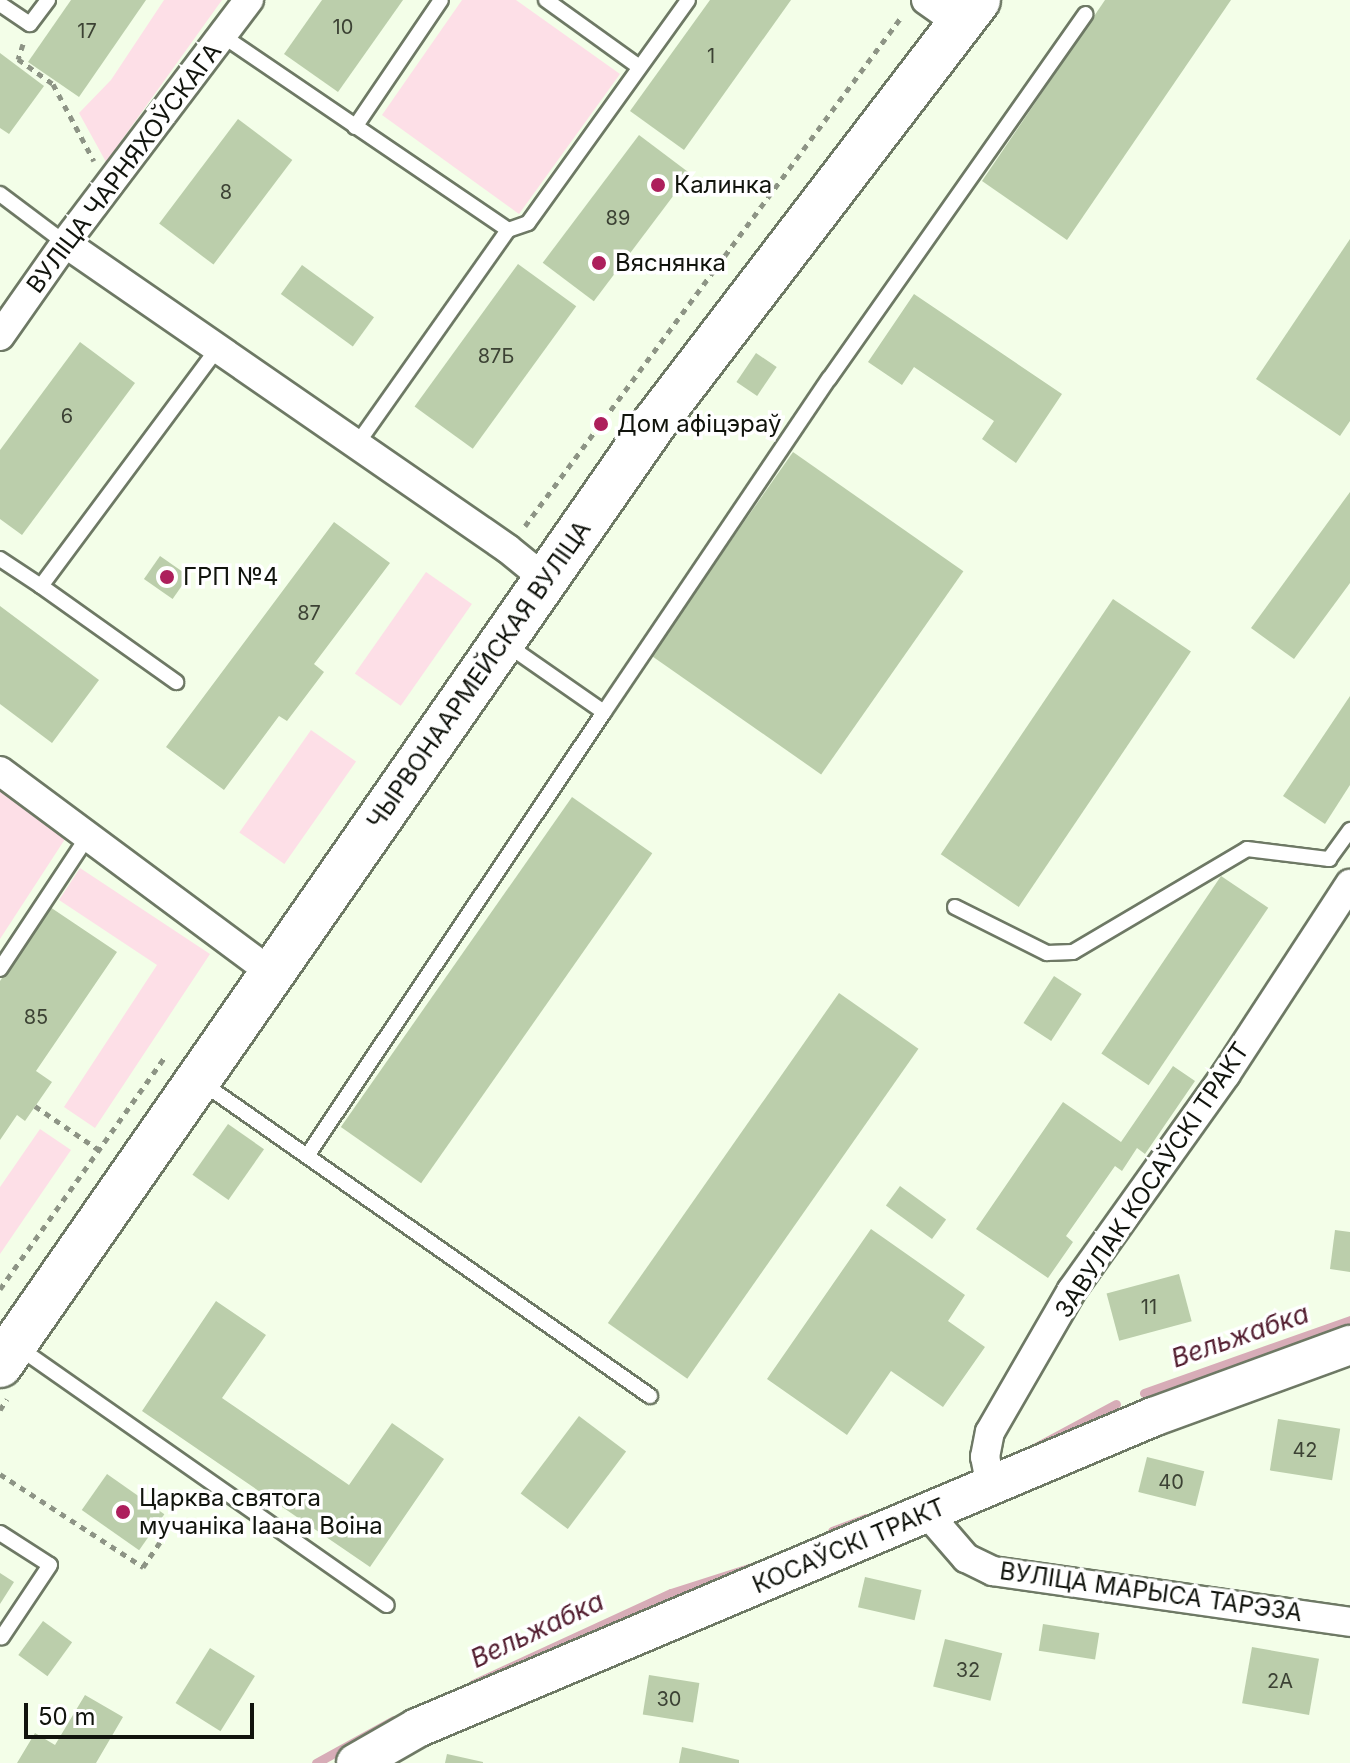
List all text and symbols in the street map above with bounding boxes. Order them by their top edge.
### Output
house number: 10 [333,15,353,39]
house number: 17 [77,19,97,43]
street label: ВУЛІЦА ЧАРНЯХОЎСКАГА [21,37,227,299]
house number: 1 [707,44,715,68]
place label: Калинка [674,171,772,199]
marker: Калинка [649,176,667,194]
house number: 8 [220,180,232,204]
house number: 89 [606,206,630,230]
place label: Вяснянка [615,249,726,277]
marker: Вяснянка [590,254,608,272]
house number: 87Б [478,344,514,368]
house number: 6 [61,404,73,428]
place label: Дом афіцэраў [617,410,782,438]
marker: Дом афіцэраў [592,415,610,433]
street label: ЧЫРВОНААРМЕЙСКАЯ ВУЛІЦА [361,515,597,835]
place label: ГРП №4 [183,563,279,591]
marker: ГРП №4 [158,568,176,586]
house number: 87 [297,601,321,625]
house number: 85 [24,1005,48,1029]
street label: ЗАВУЛАК КОСАЎСКІ ТРАКТ [1049,1037,1255,1323]
house number: 11 [1141,1295,1157,1319]
water label: Вельжабка [1167,1298,1313,1374]
house number: 42 [1292,1438,1318,1462]
house number: 40 [1158,1470,1184,1494]
place label: Царква святога мучаніка Іаана Воіна [139,1484,383,1540]
street label: КОСАЎСКІ ТРАКТ [748,1492,950,1600]
marker: Царква святога мучаніка Іаана Воіна [114,1503,132,1521]
street label: ВУЛІЦА МАРЫСА ТАРЭЗА [998,1557,1304,1627]
water label: Вельжабка [465,1586,609,1674]
house number: 32 [956,1658,980,1682]
house number: 2А [1267,1669,1293,1693]
scale bar [28,1687,258,1737]
house number: 30 [657,1687,681,1711]
text: 50 m [38,1702,96,1731]

